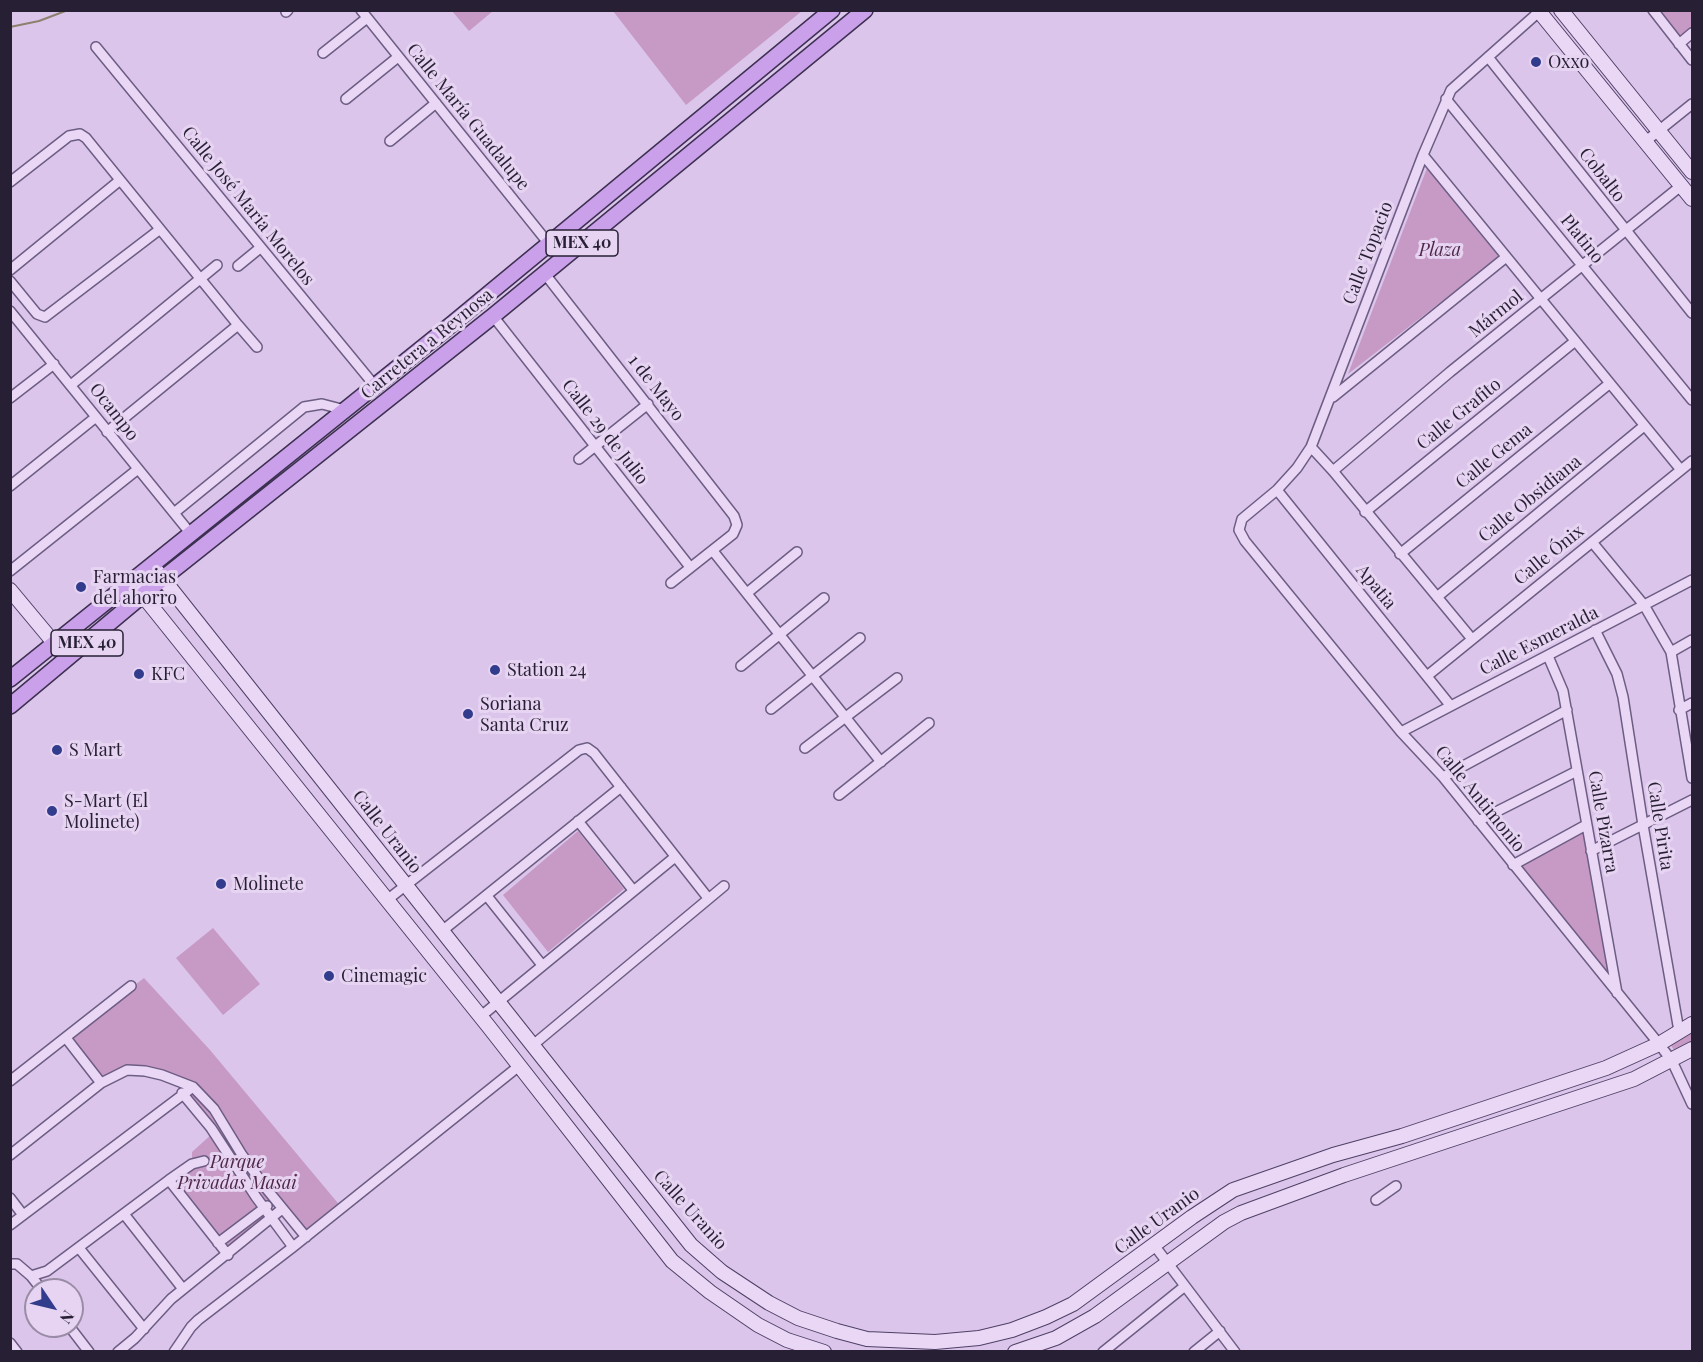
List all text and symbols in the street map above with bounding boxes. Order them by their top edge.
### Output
street label: Calle María Guadalupe [402,39,534,195]
place label: Oxxo [1548,51,1589,73]
marker: Oxxo [1529,55,1543,69]
street label: Calle José María Morelos [177,122,319,290]
street label: Cobalto [1574,144,1630,206]
street label: Calle Topacio [1338,198,1398,308]
street label: Platino [1556,210,1608,268]
road number: MEX 40 [546,230,618,256]
park label: Plaza [1419,239,1461,261]
street label: Carretera a Reynosa [357,284,497,404]
street label: Mármol [1465,286,1527,342]
street label: 1 de Mayo [623,350,689,426]
street label: Calle Grafito [1413,373,1505,455]
street label: Calle 29 de Julio [557,375,653,489]
street label: Ocampo [85,379,143,445]
street label: Calle Gema [1452,419,1536,493]
street label: Calle Obsidiana [1474,451,1586,547]
street label: Calle Ónix [1510,520,1588,590]
street label: Apatia [1351,560,1401,614]
place label: Farmacias del ahorro [93,566,177,608]
marker: Farmacias del ahorro [74,580,88,594]
street label: Calle Esmeralda [1476,602,1602,680]
road number: MEX 40 [51,630,123,656]
place label: Station 24 [507,659,586,681]
place label: KFC [151,663,185,685]
marker: Station 24 [488,663,502,677]
marker: KFC [132,667,146,681]
place label: Soriana Santa Cruz [480,693,569,736]
marker: Soriana Santa Cruz [461,707,475,721]
place label: S Mart [69,739,122,761]
street label: Calle Antimonio [1431,741,1529,857]
marker: S Mart [50,743,64,757]
street label: Calle Pizarra [1583,769,1623,875]
street label: Calle Pirita [1642,780,1678,872]
street label: Calle Uranio [348,786,426,878]
place label: S-Mart (El Molinete) [64,790,148,832]
marker: S-Mart (El Molinete) [45,804,59,818]
place label: Molinete [233,873,304,895]
marker: Molinete [214,877,228,891]
place label: Cinemagic [341,965,427,987]
marker: Cinemagic [322,969,336,983]
park label: Parque Privadas Masai [177,1151,297,1194]
street label: Calle Uranio [649,1166,731,1254]
street label: Calle Uranio [1110,1183,1204,1259]
north arrow [24,1278,84,1338]
text: N [56,1307,79,1328]

